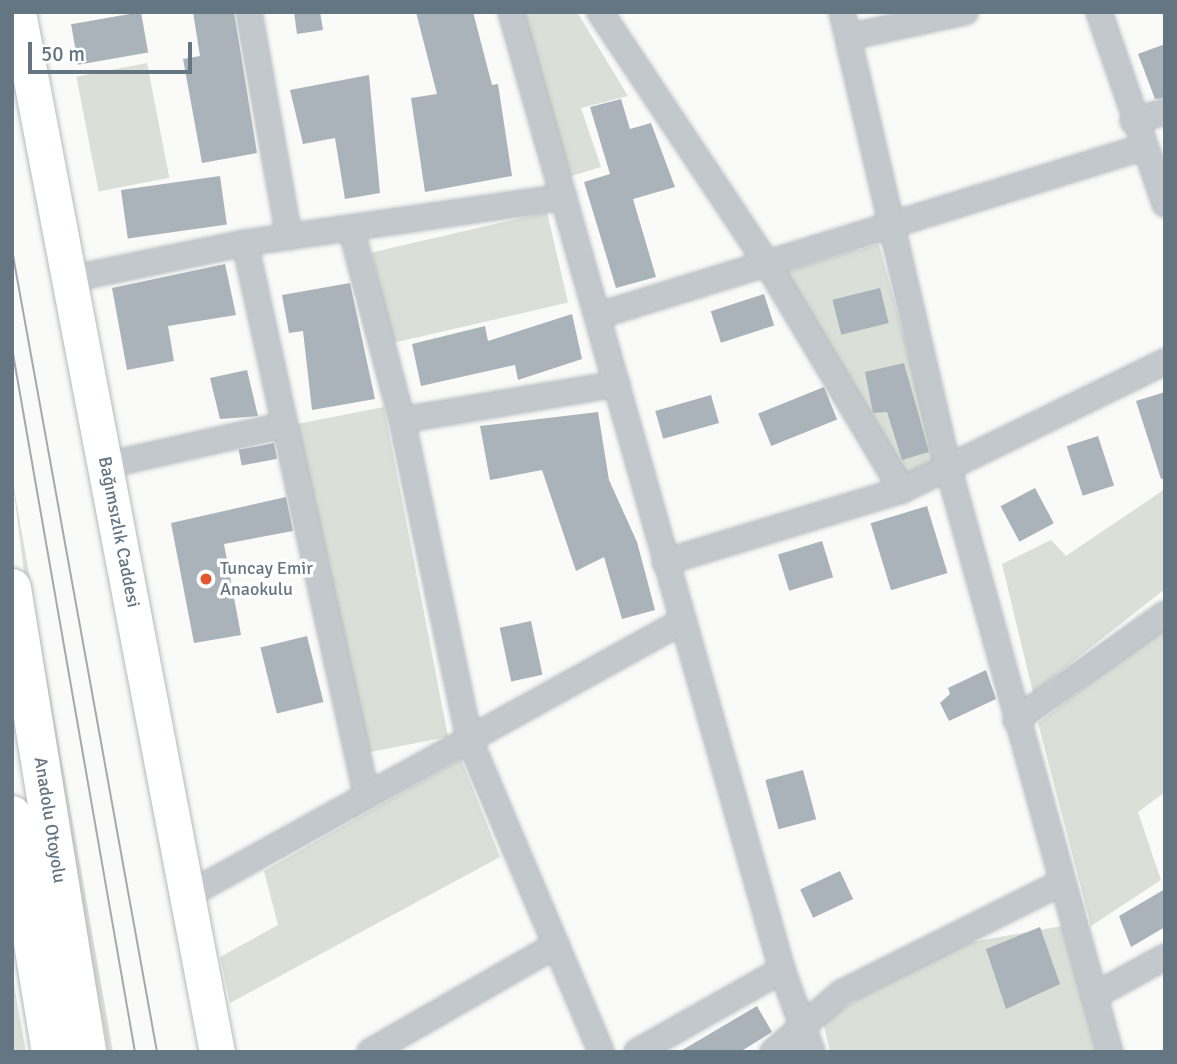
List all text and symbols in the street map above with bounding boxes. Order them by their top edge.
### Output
scale bar [32,28,196,72]
text: 50 m [41,41,85,67]
street label: Bağımsızlık Caddesi [94,455,144,609]
place label: Tuncay Emir Anaokulu [220,558,313,600]
marker: Tuncay Emir Anaokulu [198,571,214,587]
street label: Anadolu Otoyolu [29,755,71,885]

